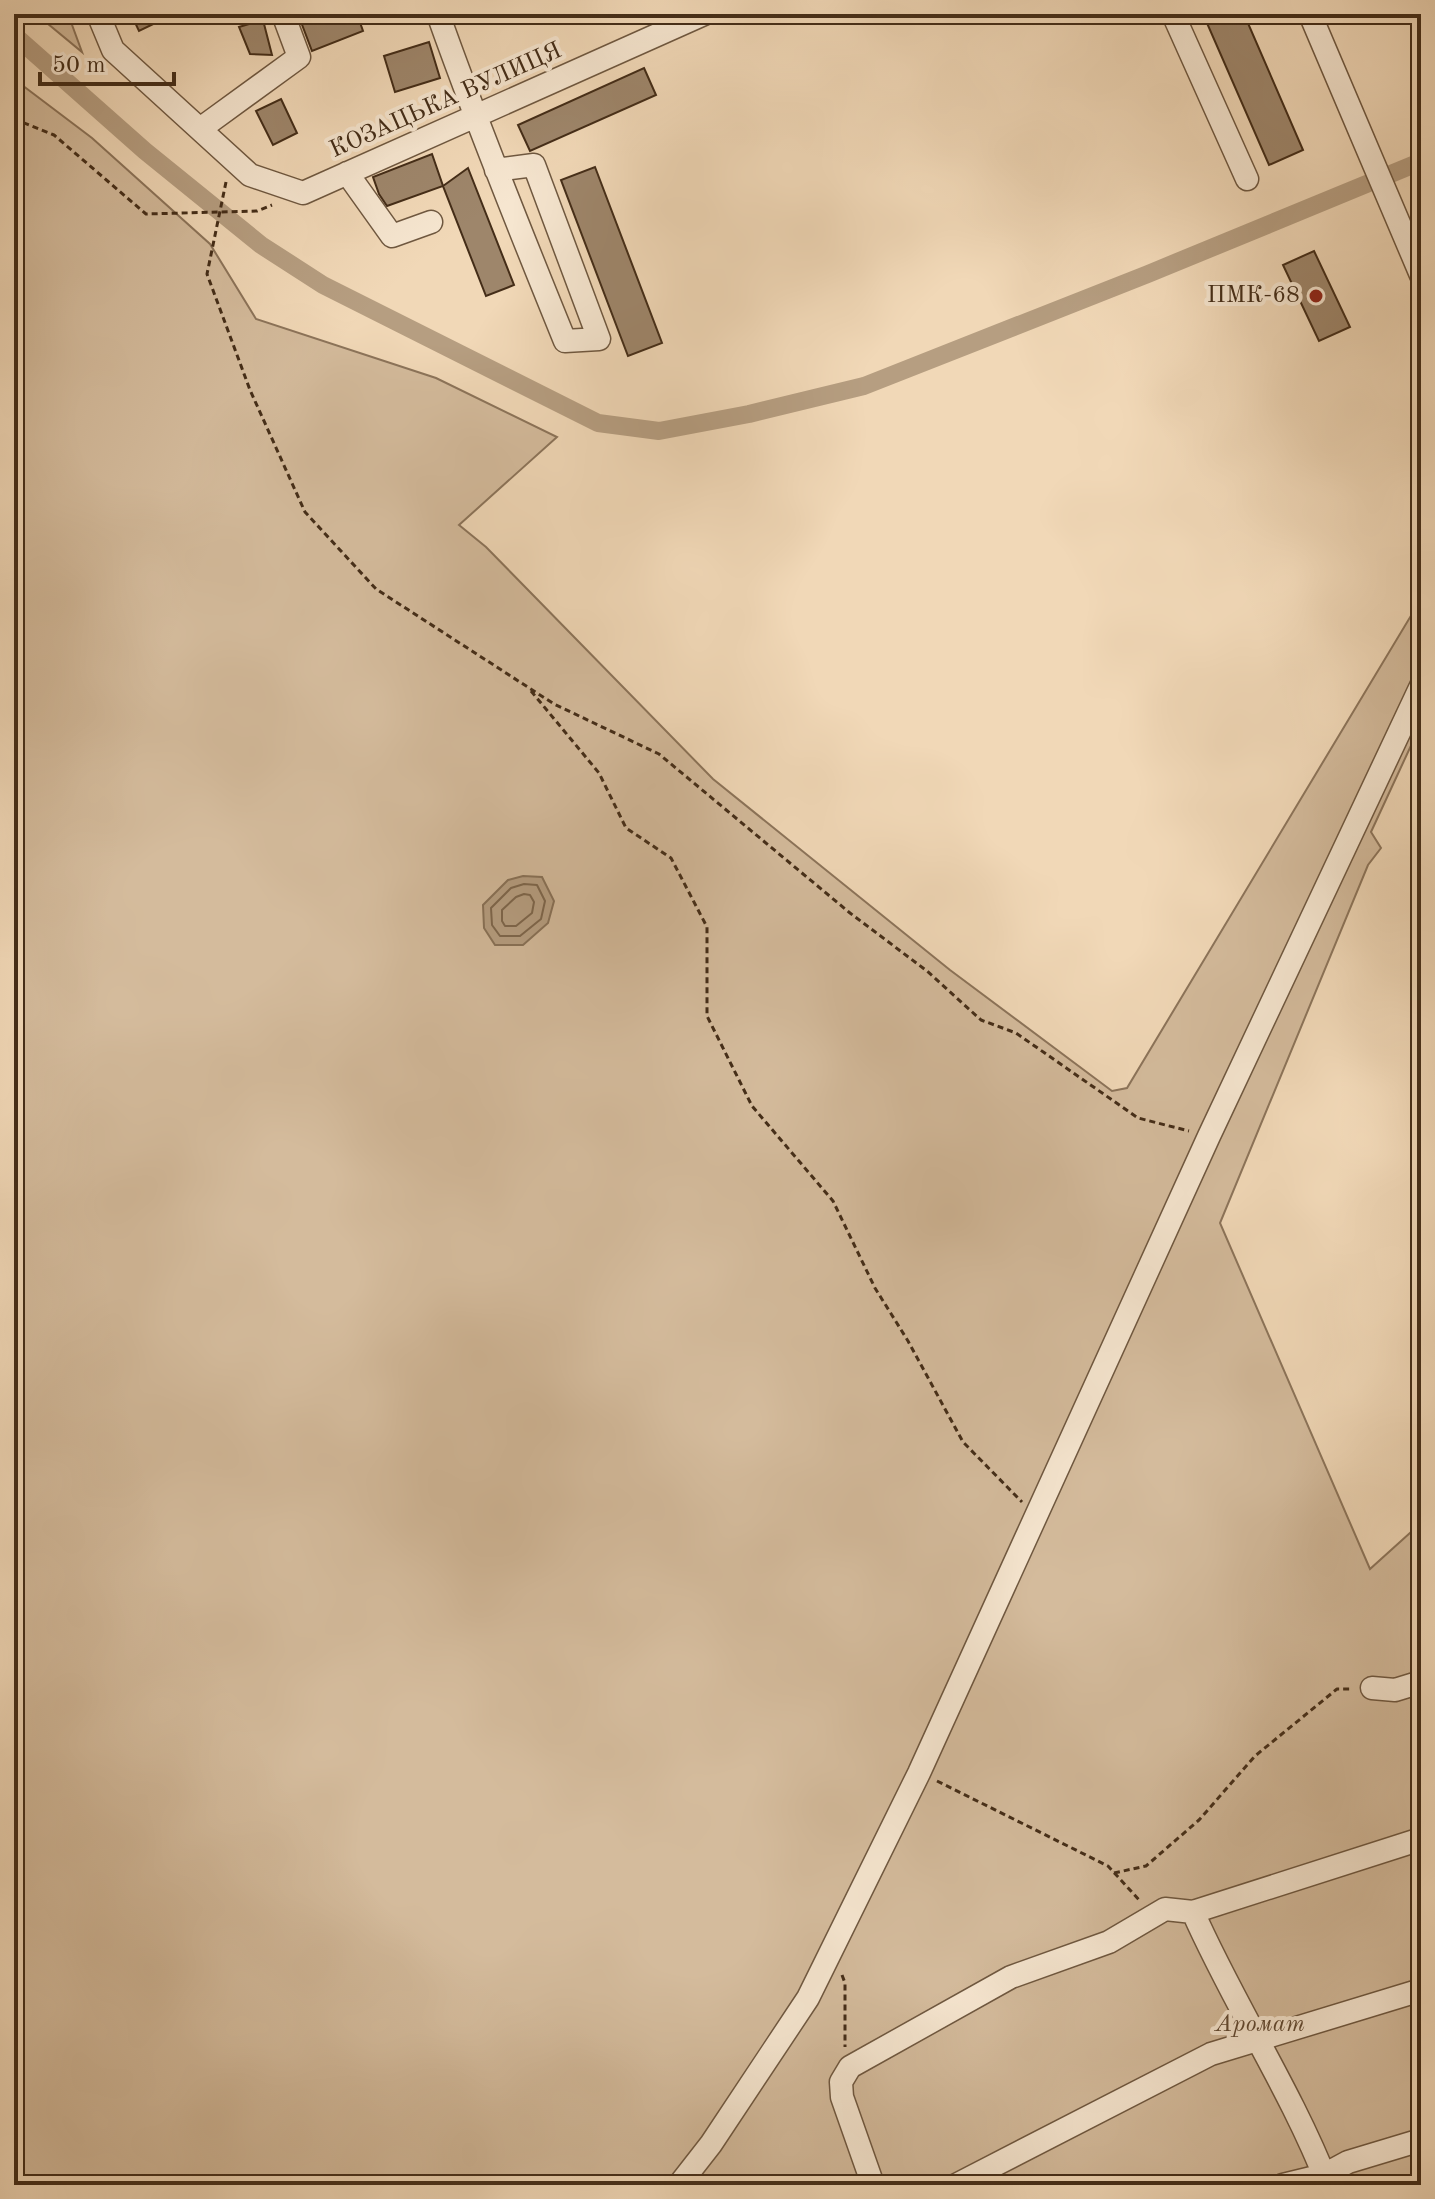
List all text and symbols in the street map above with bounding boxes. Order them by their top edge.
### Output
scale bar [40,36,174,86]
street label: КОЗАЦЬКА ВУЛИЦЯ [326,39,566,163]
text: 50 m [52,54,106,78]
place label: ПМК-68 [1207,284,1300,308]
marker: ПМК-68 [1307,287,1325,305]
park label: Аромат [1213,2013,1305,2037]

